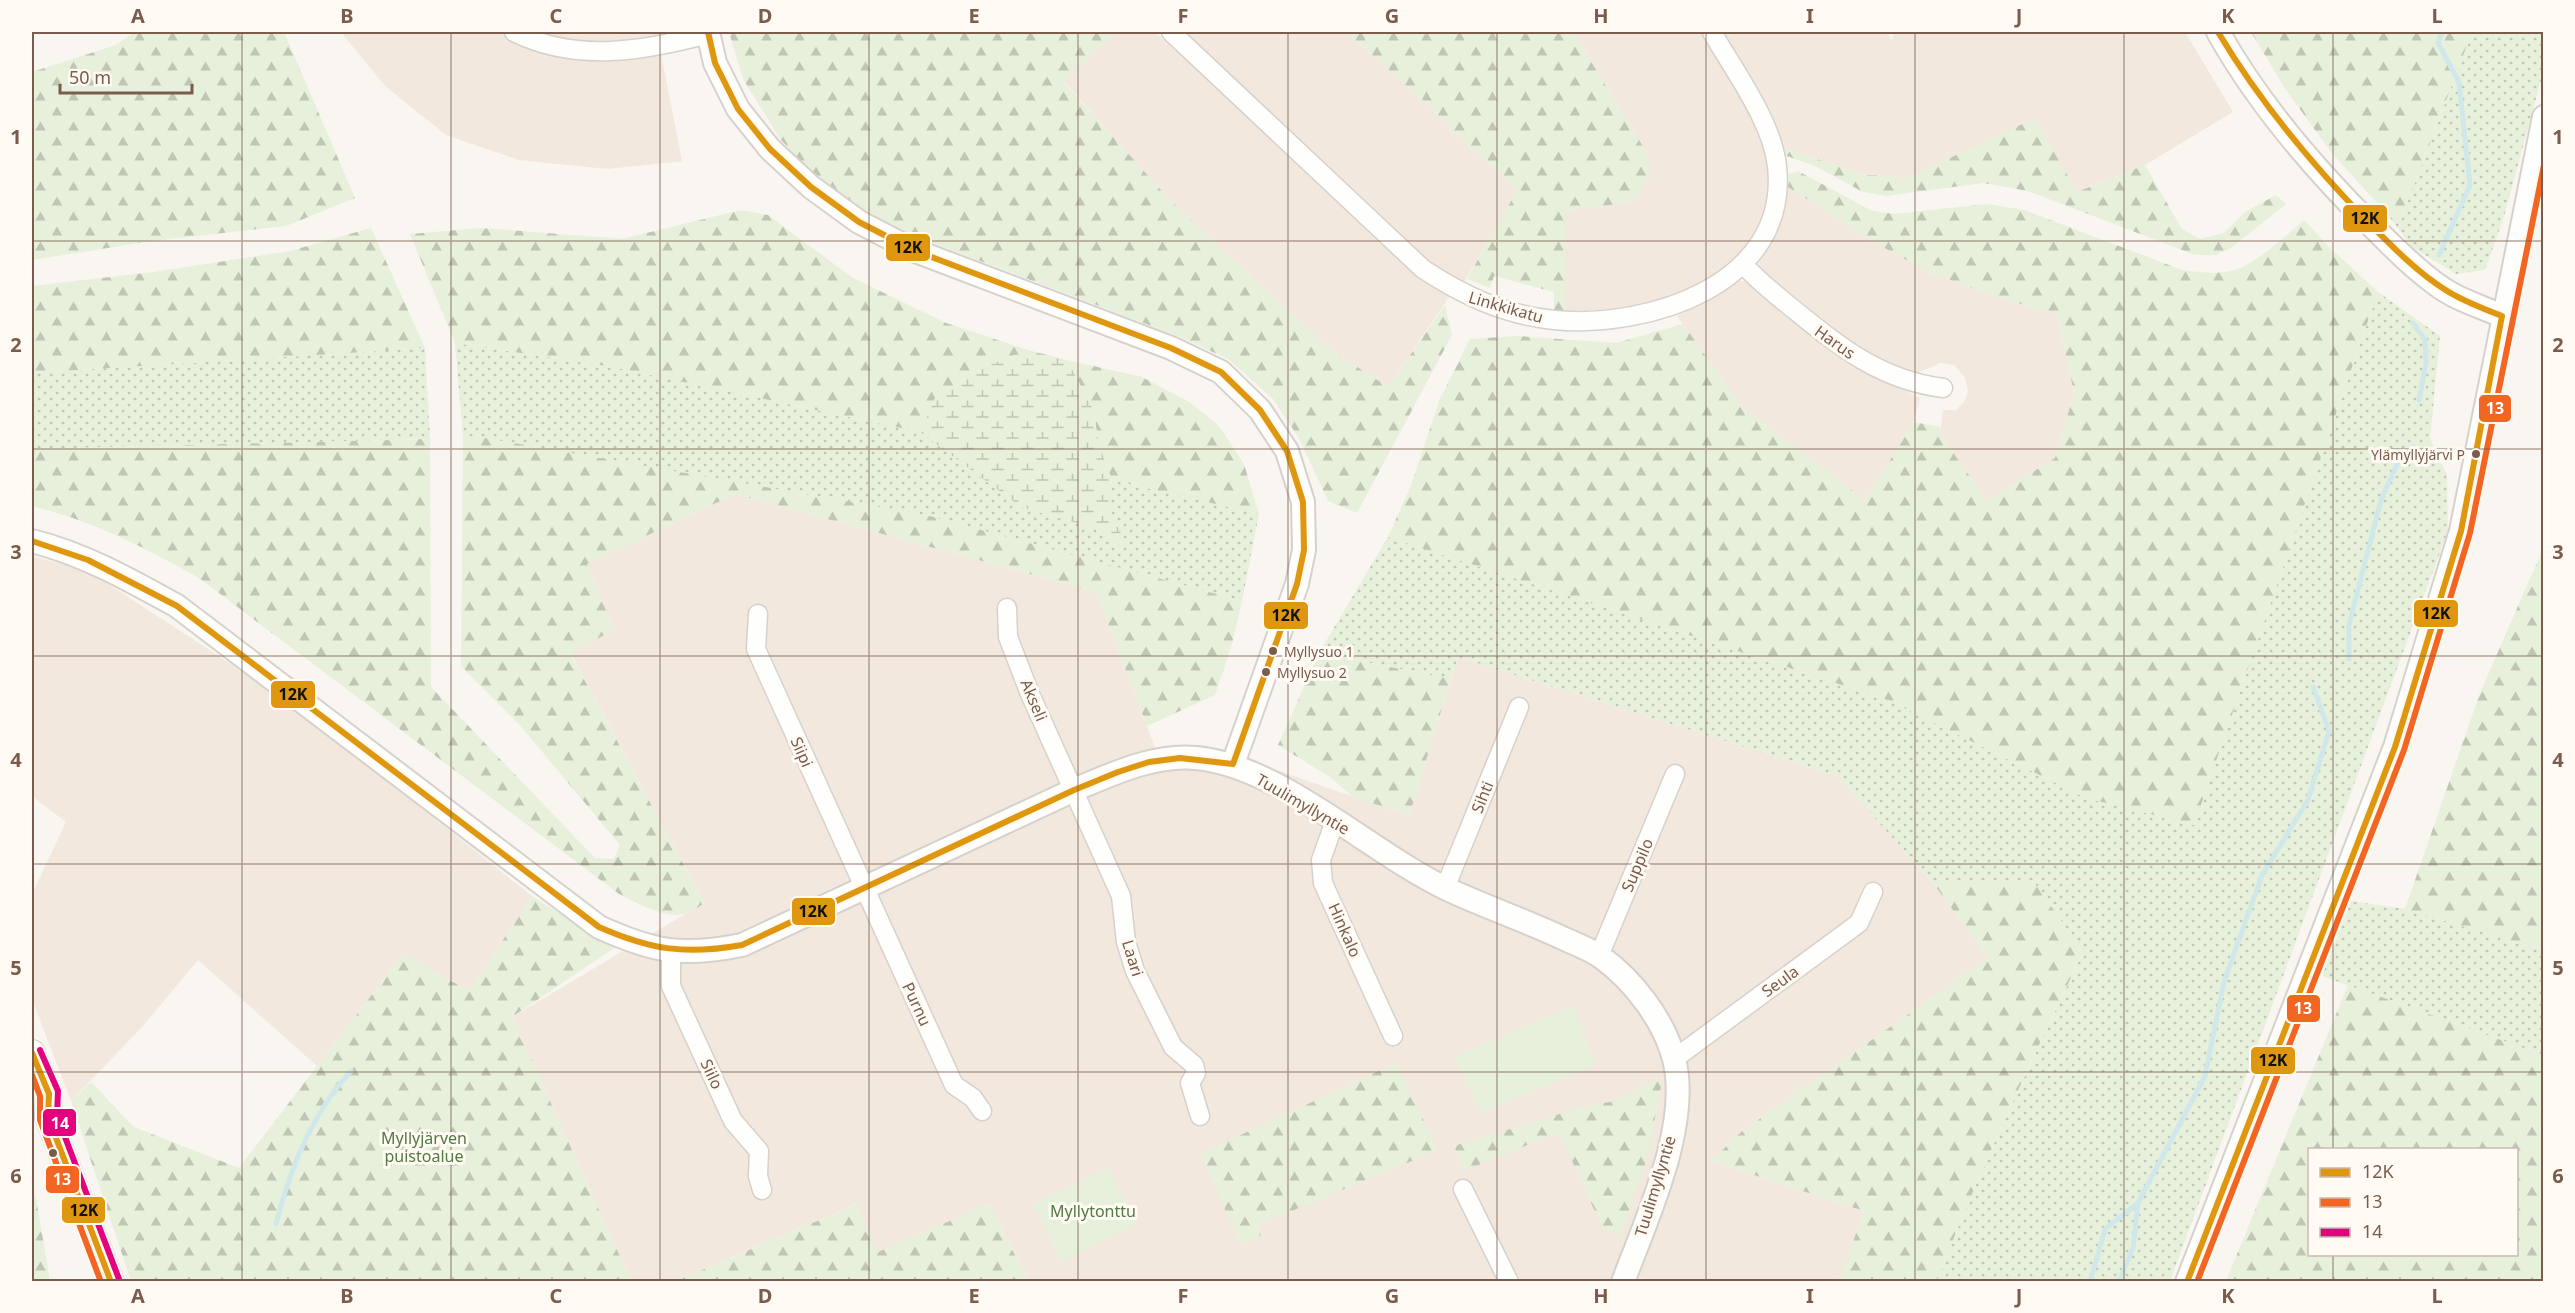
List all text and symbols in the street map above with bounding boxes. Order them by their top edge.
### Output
text: A [131,2,145,29]
text: B [340,2,354,29]
text: C [550,2,563,29]
text: D [758,2,772,29]
text: E [968,2,980,29]
text: F [1178,2,1188,29]
text: G [1385,2,1399,29]
text: H [1593,2,1609,29]
text: I [1806,2,1814,29]
text: J [2014,2,2022,29]
text: K [2221,2,2235,29]
text: L [2431,2,2443,29]
scale bar [60,57,192,95]
text: 50 m [69,65,111,89]
text: 1 [10,123,22,150]
text: 1 [2552,123,2564,150]
line badge: 12K [2342,204,2388,233]
text: 12K [2351,207,2380,229]
line badge: 12K [885,233,931,262]
text: 12K [894,236,923,258]
street label: Linkkikatu [1466,286,1546,328]
street label: Harus [1810,320,1860,364]
text: 2 [10,331,22,358]
text: 2 [2552,331,2564,358]
line badge: 13 [2478,394,2512,423]
text: 13 [2486,397,2504,419]
place label: Ylämyllyjärvi P [2371,445,2465,464]
marker: Ylämyllyjärvi P [2470,448,2482,460]
text: 3 [10,538,22,565]
text: 3 [2552,538,2564,565]
line badge: 12K [2413,599,2459,628]
line badge: 12K [1263,601,1309,630]
text: 12K [2422,602,2451,624]
text: 12K [1272,604,1301,626]
place label: Myllysuo 1 [1284,642,1354,661]
marker: Myllysuo 1 [1267,645,1279,657]
place label: Myllysuo 2 [1277,663,1347,682]
marker: Myllysuo 2 [1260,666,1272,678]
street label: Akseli [1015,676,1053,724]
line badge: 12K [270,680,316,709]
text: 12K [279,683,308,705]
street label: Siipi [786,733,818,771]
text: 4 [10,746,22,773]
text: 4 [2552,746,2564,773]
street label: Tuulimyllyntie [1252,768,1354,840]
street label: Sihti [1466,778,1498,816]
street label: Suppilo [1616,835,1658,895]
line badge: 12K [791,897,836,926]
street label: Hinkalo [1323,899,1367,961]
text: 12K [799,900,828,922]
street label: Laari [1117,937,1149,979]
text: 5 [10,954,22,981]
text: 5 [2552,954,2564,981]
street label: Seula [1757,960,1803,1002]
street label: Purnu [897,979,937,1029]
line badge: 13 [2286,994,2321,1023]
text: 13 [2294,997,2312,1019]
line badge: 12K [2250,1046,2296,1075]
text: 12K [2259,1049,2288,1071]
street label: Siilo [696,1055,728,1093]
line badge: 14 [42,1108,77,1137]
text: 14 [51,1112,69,1134]
park label: Myllyjärven puistoalue [381,1127,467,1167]
street label: Tuulimyllyntie [1629,1133,1681,1239]
unlabelled marker [47,1147,59,1159]
legend [2308,1148,2518,1256]
text: 12K [2362,1159,2395,1183]
text: 6 [10,1162,22,1189]
text: 6 [2552,1162,2564,1189]
line badge: 13 [45,1165,80,1194]
text: 13 [53,1168,71,1190]
text: 13 [2362,1189,2383,1213]
line badge: 12K [61,1196,106,1224]
text: 12K [70,1199,99,1221]
park label: Myllytonttu [1050,1200,1136,1222]
text: 14 [2362,1219,2383,1243]
text: A [131,1282,145,1309]
text: B [340,1282,354,1309]
text: C [550,1282,563,1309]
text: D [758,1282,772,1309]
text: E [968,1282,980,1309]
text: F [1178,1282,1188,1309]
text: G [1385,1282,1399,1309]
text: H [1593,1282,1609,1309]
text: I [1806,1282,1814,1309]
text: J [2014,1282,2022,1309]
text: K [2221,1282,2235,1309]
text: L [2431,1282,2443,1309]

